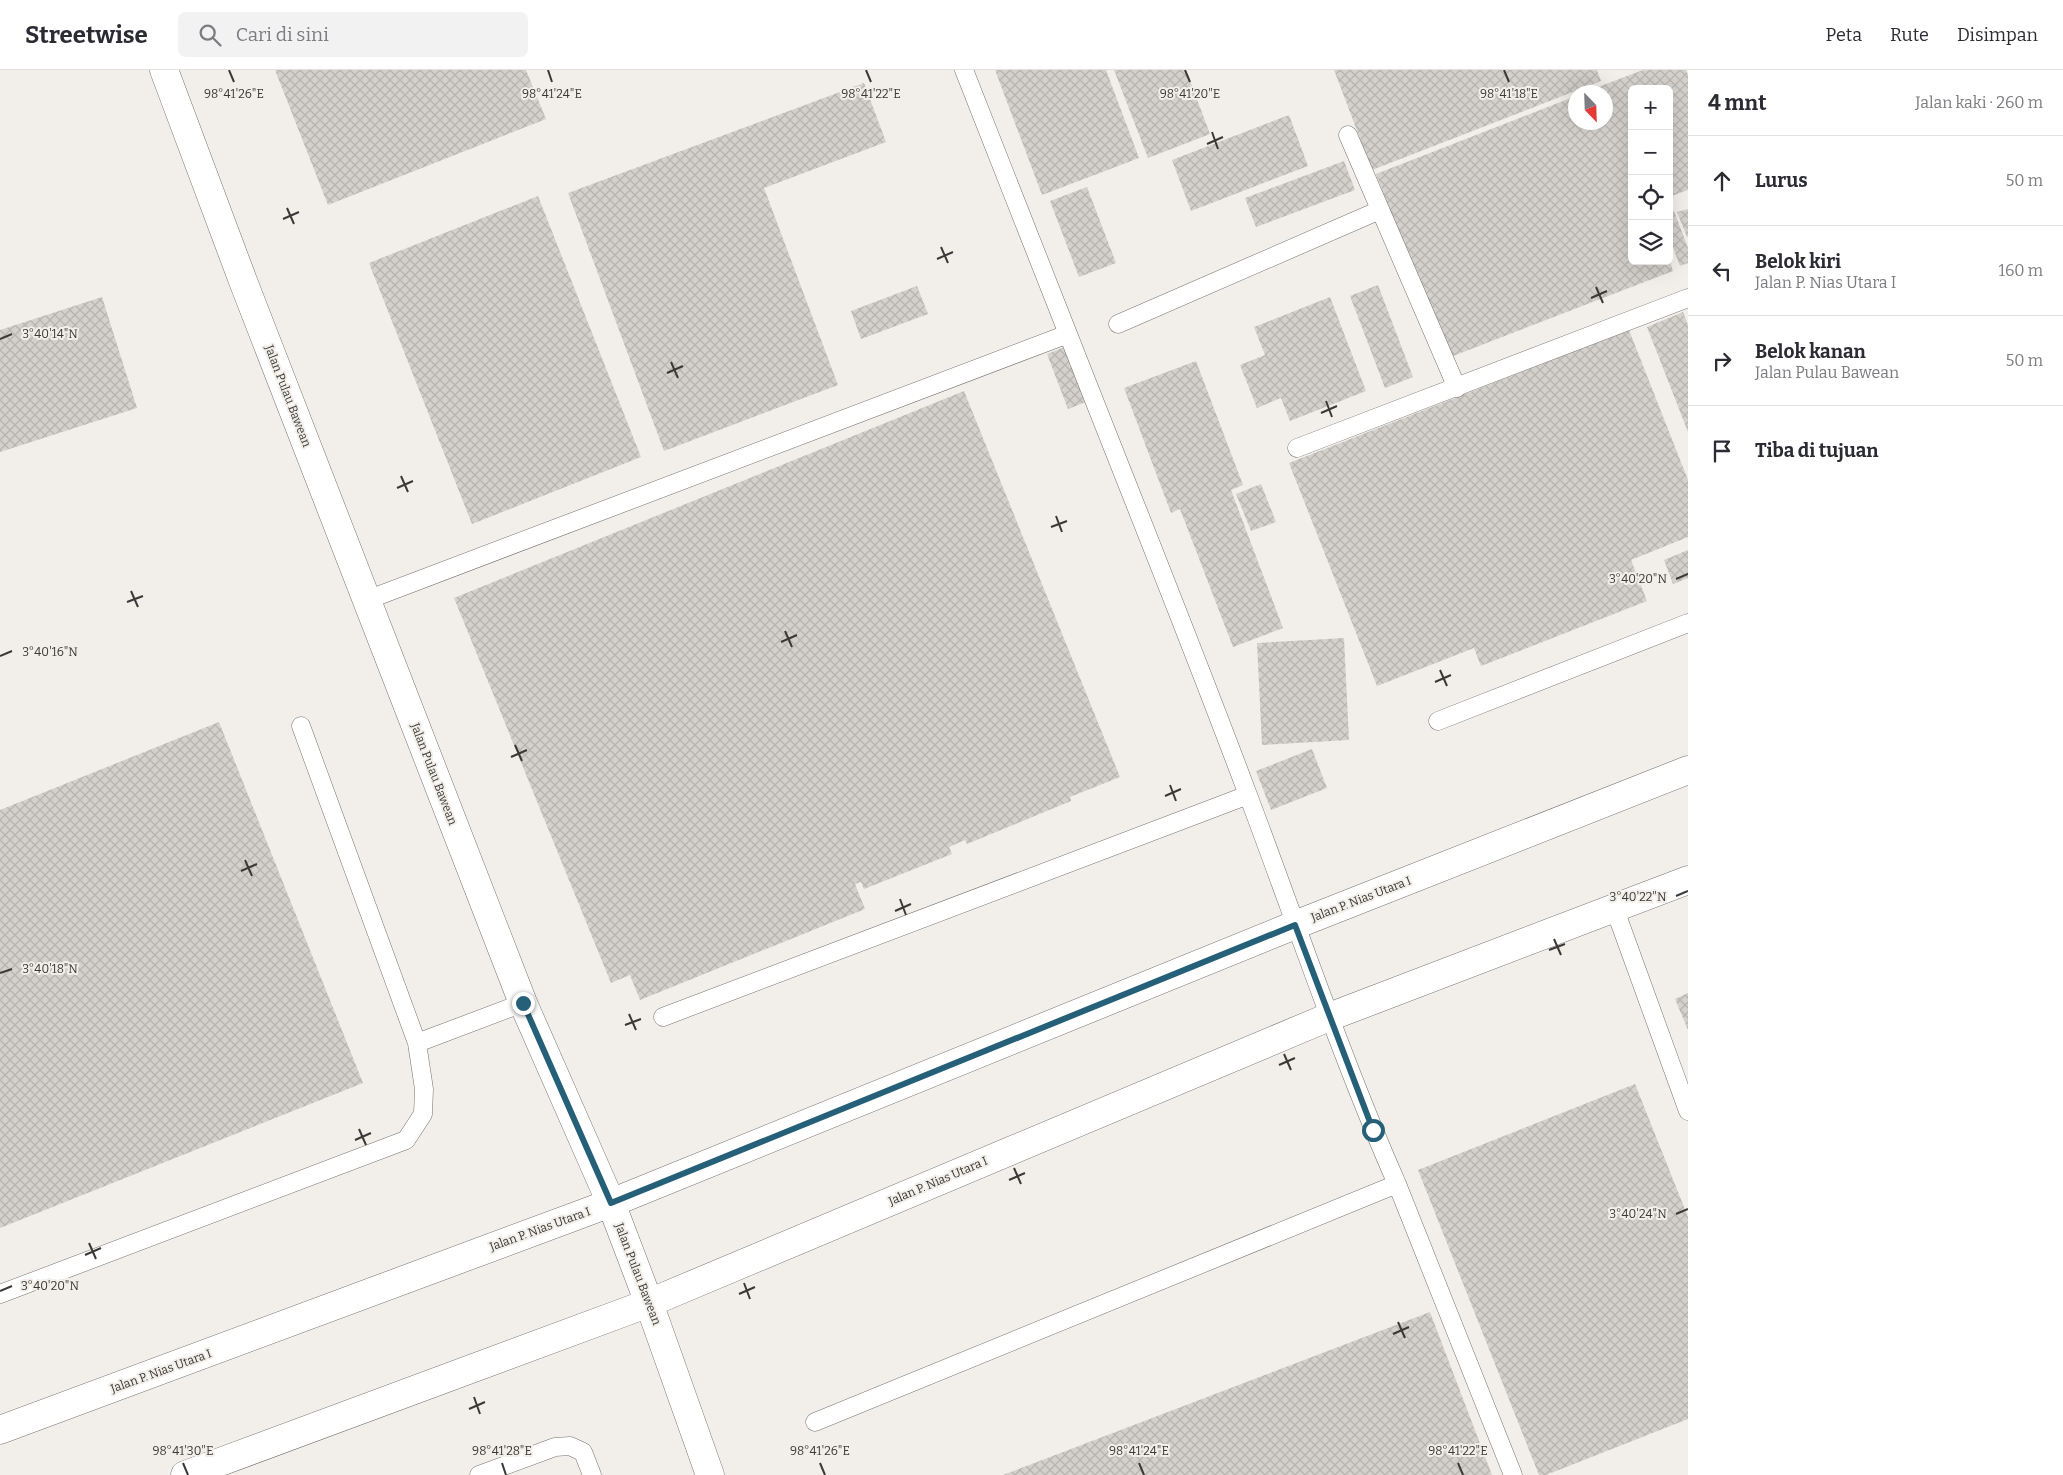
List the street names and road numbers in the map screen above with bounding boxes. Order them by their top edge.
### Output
street label: Jalan Pulau Bawean [262,342,314,449]
street label: Jalan Pulau Bawean [408,720,460,827]
street label: Jalan P. Nias Utara I [1308,873,1413,925]
street label: Jalan P. Nias Utara I [886,1154,990,1209]
street label: Jalan P. Nias Utara I [487,1204,592,1254]
street label: Jalan Pulau Bawean [612,1220,664,1327]
street label: Jalan P. Nias Utara I [108,1346,213,1396]

